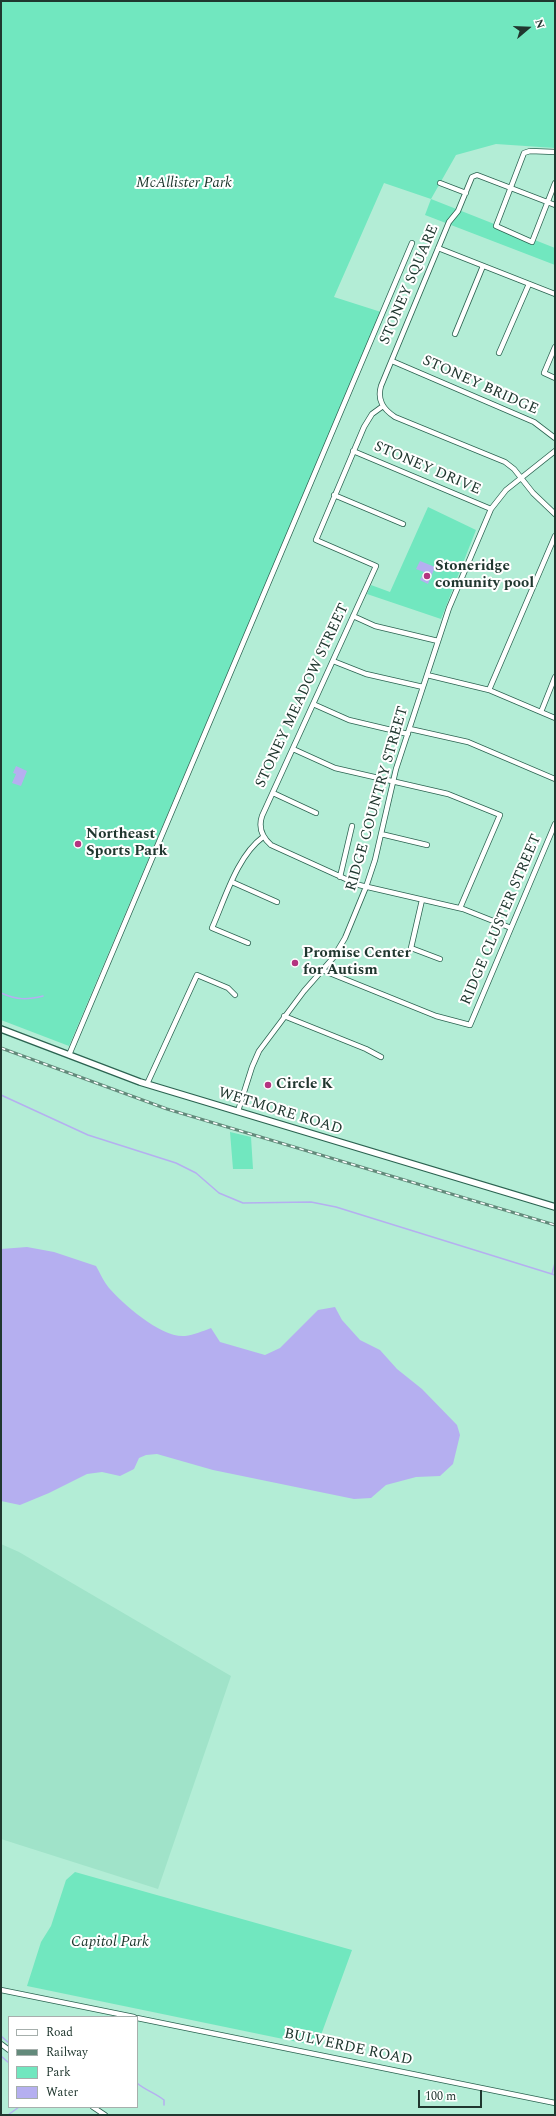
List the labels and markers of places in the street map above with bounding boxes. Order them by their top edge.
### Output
place label: Stoneridge comunity pool [435,558,534,593]
marker: Stoneridge comunity pool [422,571,432,581]
place label: Northeast Sports Park [86,826,167,861]
marker: Northeast Sports Park [73,839,83,849]
place label: Promise Center for Autism [303,945,411,980]
marker: Promise Center for Autism [290,958,300,968]
place label: Circle K [276,1076,333,1094]
marker: Circle K [263,1080,273,1090]

